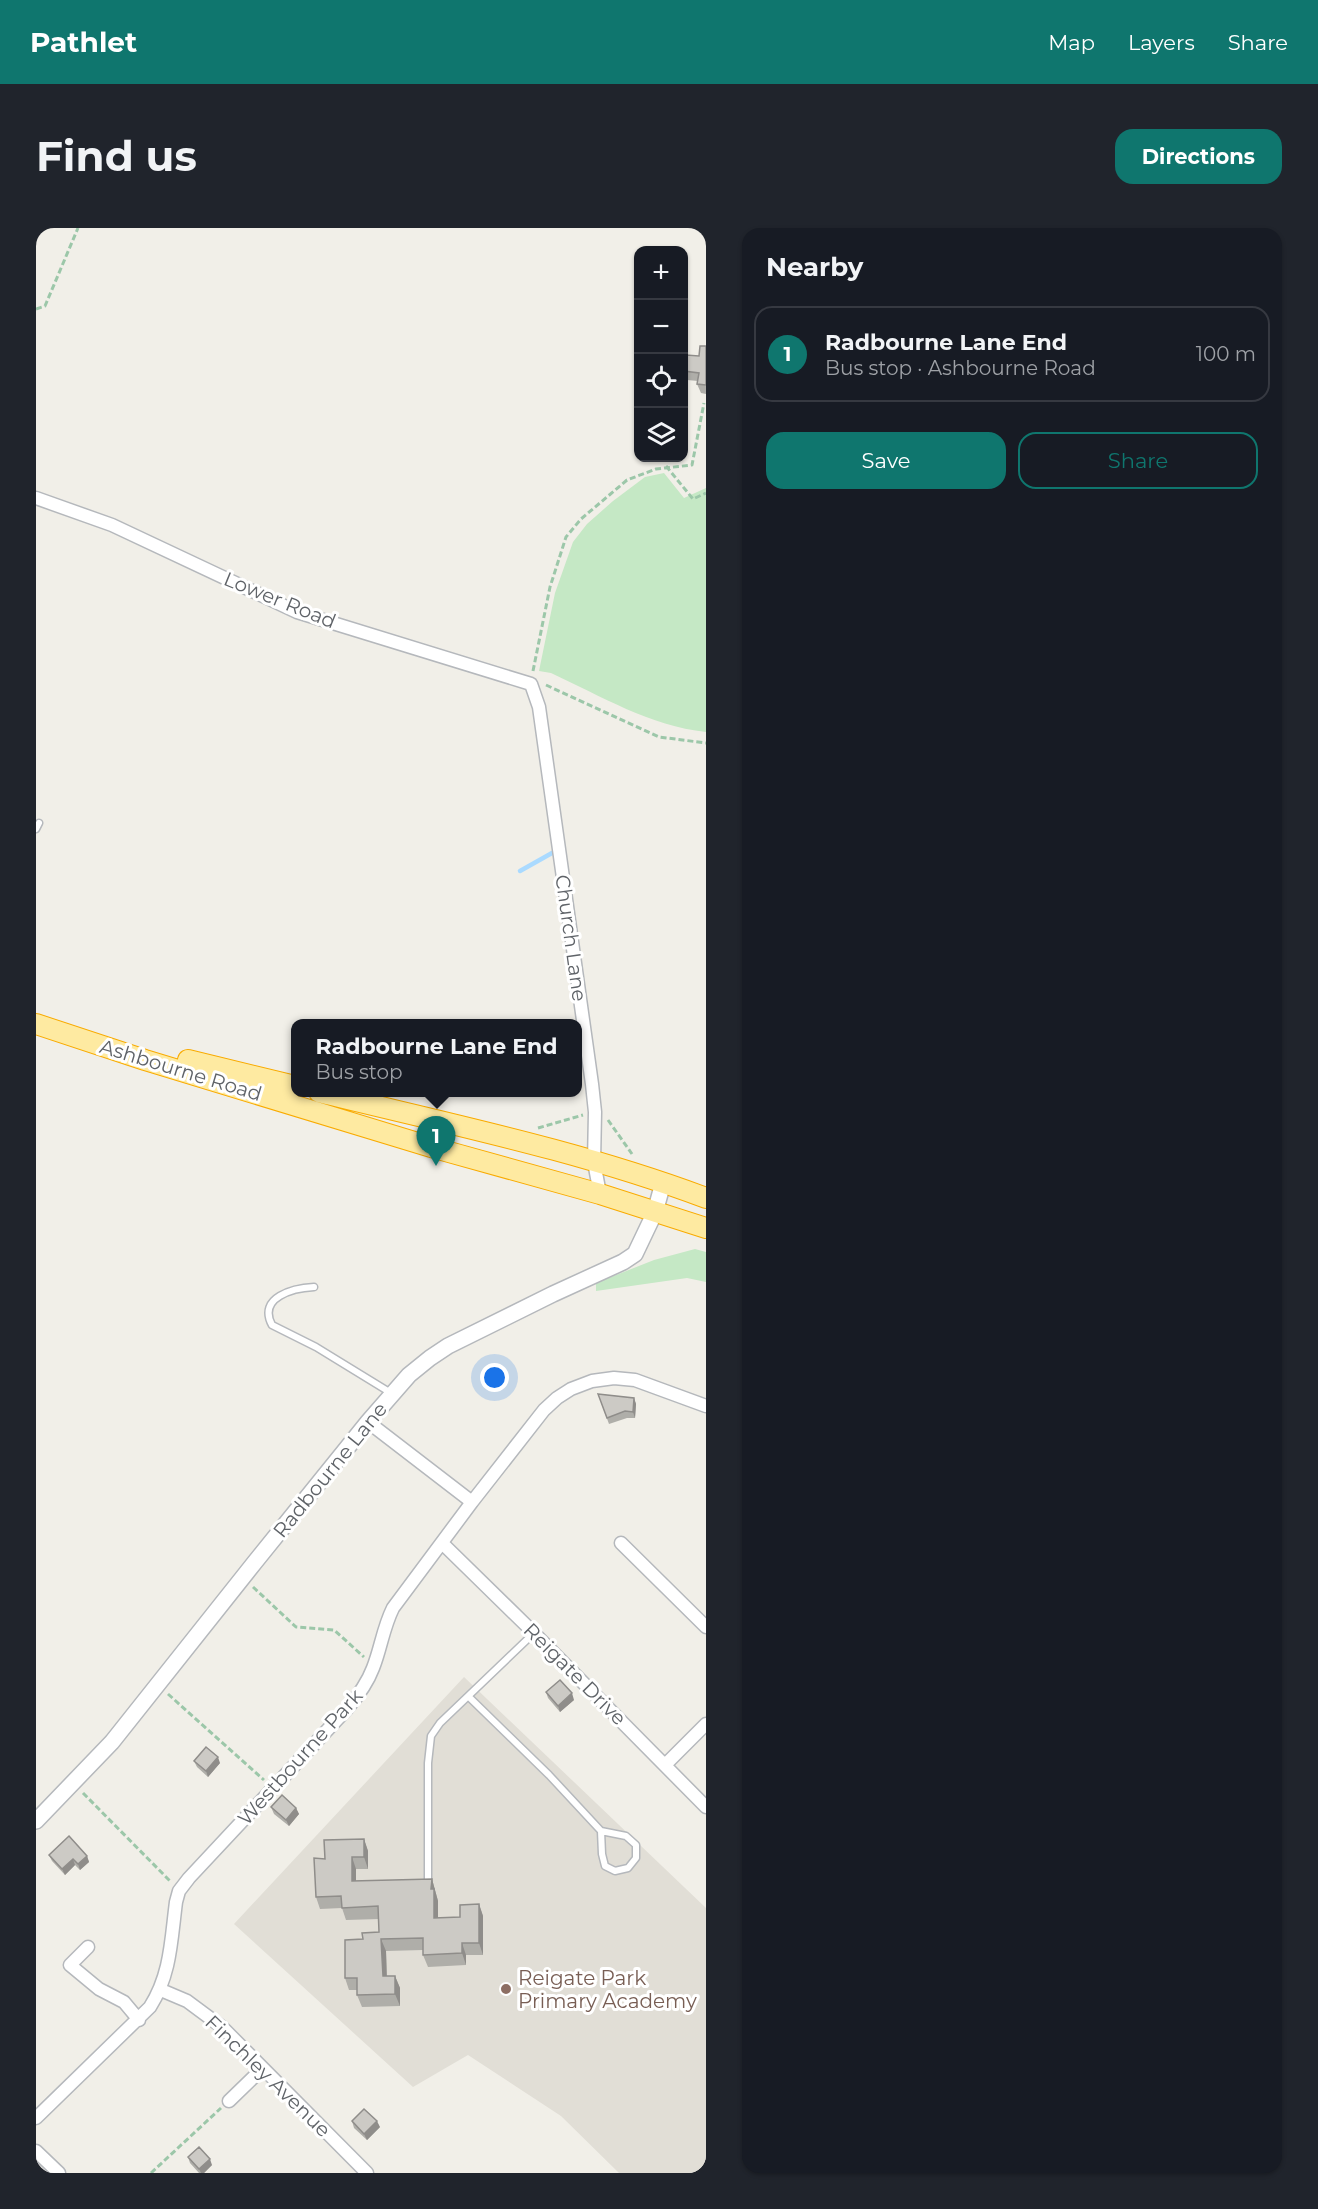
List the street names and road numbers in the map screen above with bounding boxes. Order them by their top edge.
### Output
street label: Lower Road [220,567,340,633]
street label: Church Lane [550,873,592,1003]
street label: Ashbourne Road [97,1034,265,1106]
street label: Radbourne Lane [268,1397,392,1543]
street label: Reigate Drive [519,1618,631,1730]
street label: Westbourne Park [233,1684,367,1830]
street label: Finchley Avenue [200,2010,336,2142]

